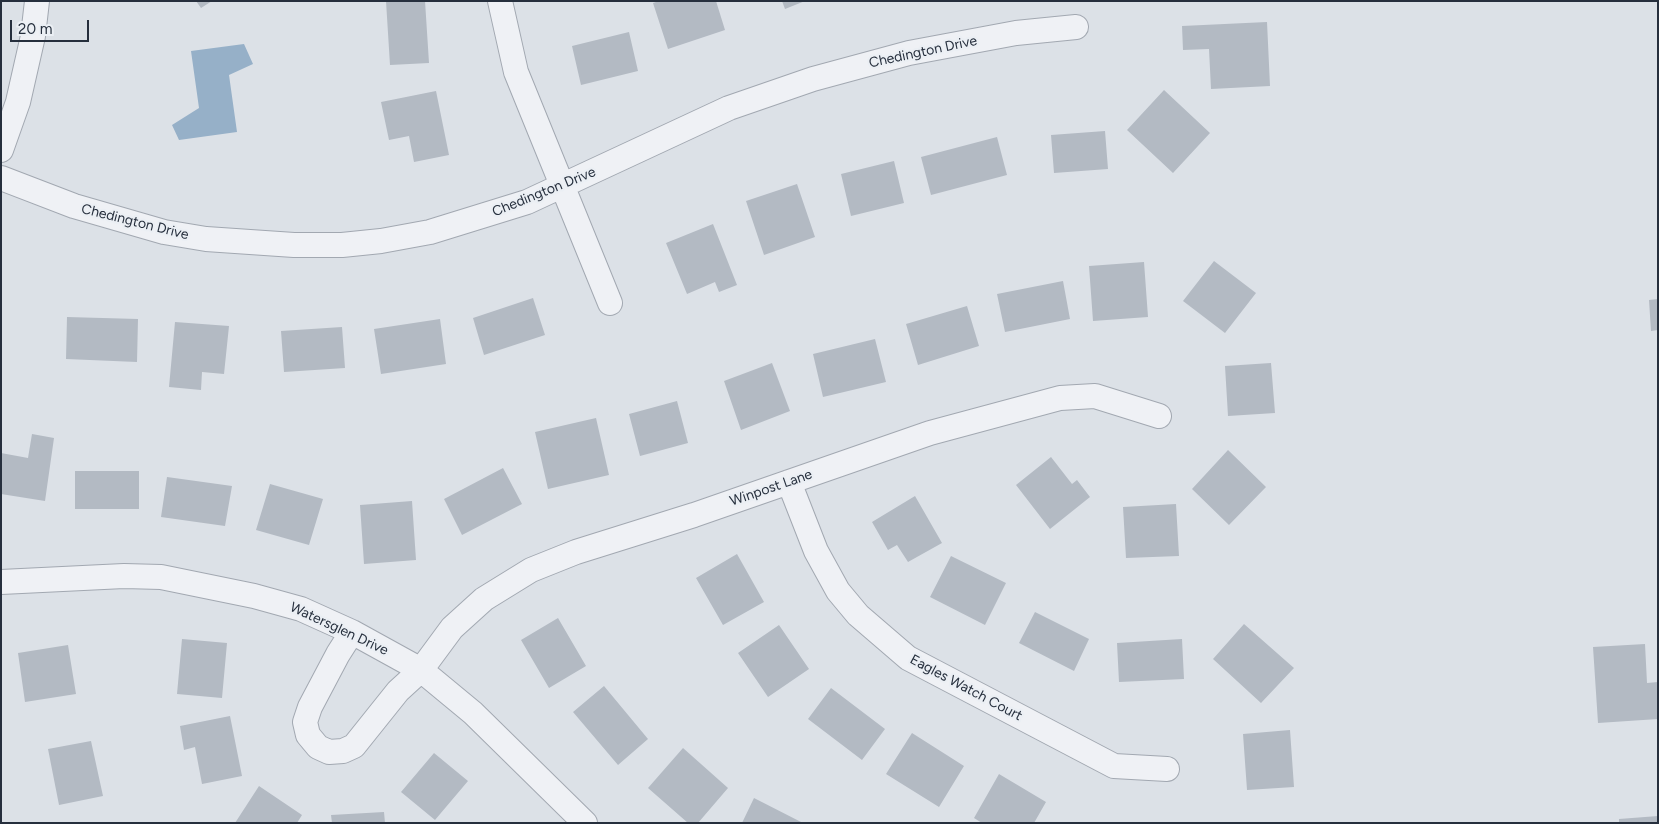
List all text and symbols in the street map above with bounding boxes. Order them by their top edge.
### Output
scale bar [12,10,91,42]
text: 20 m [18,20,52,38]
street label: Chedington Drive [867,32,979,72]
street label: Chedington Drive [490,164,598,220]
street label: Chedington Drive [80,201,190,243]
street label: Winpost Lane [728,466,814,510]
street label: Watersglen Drive [287,599,391,659]
street label: Eagles Watch Court [907,651,1025,725]

